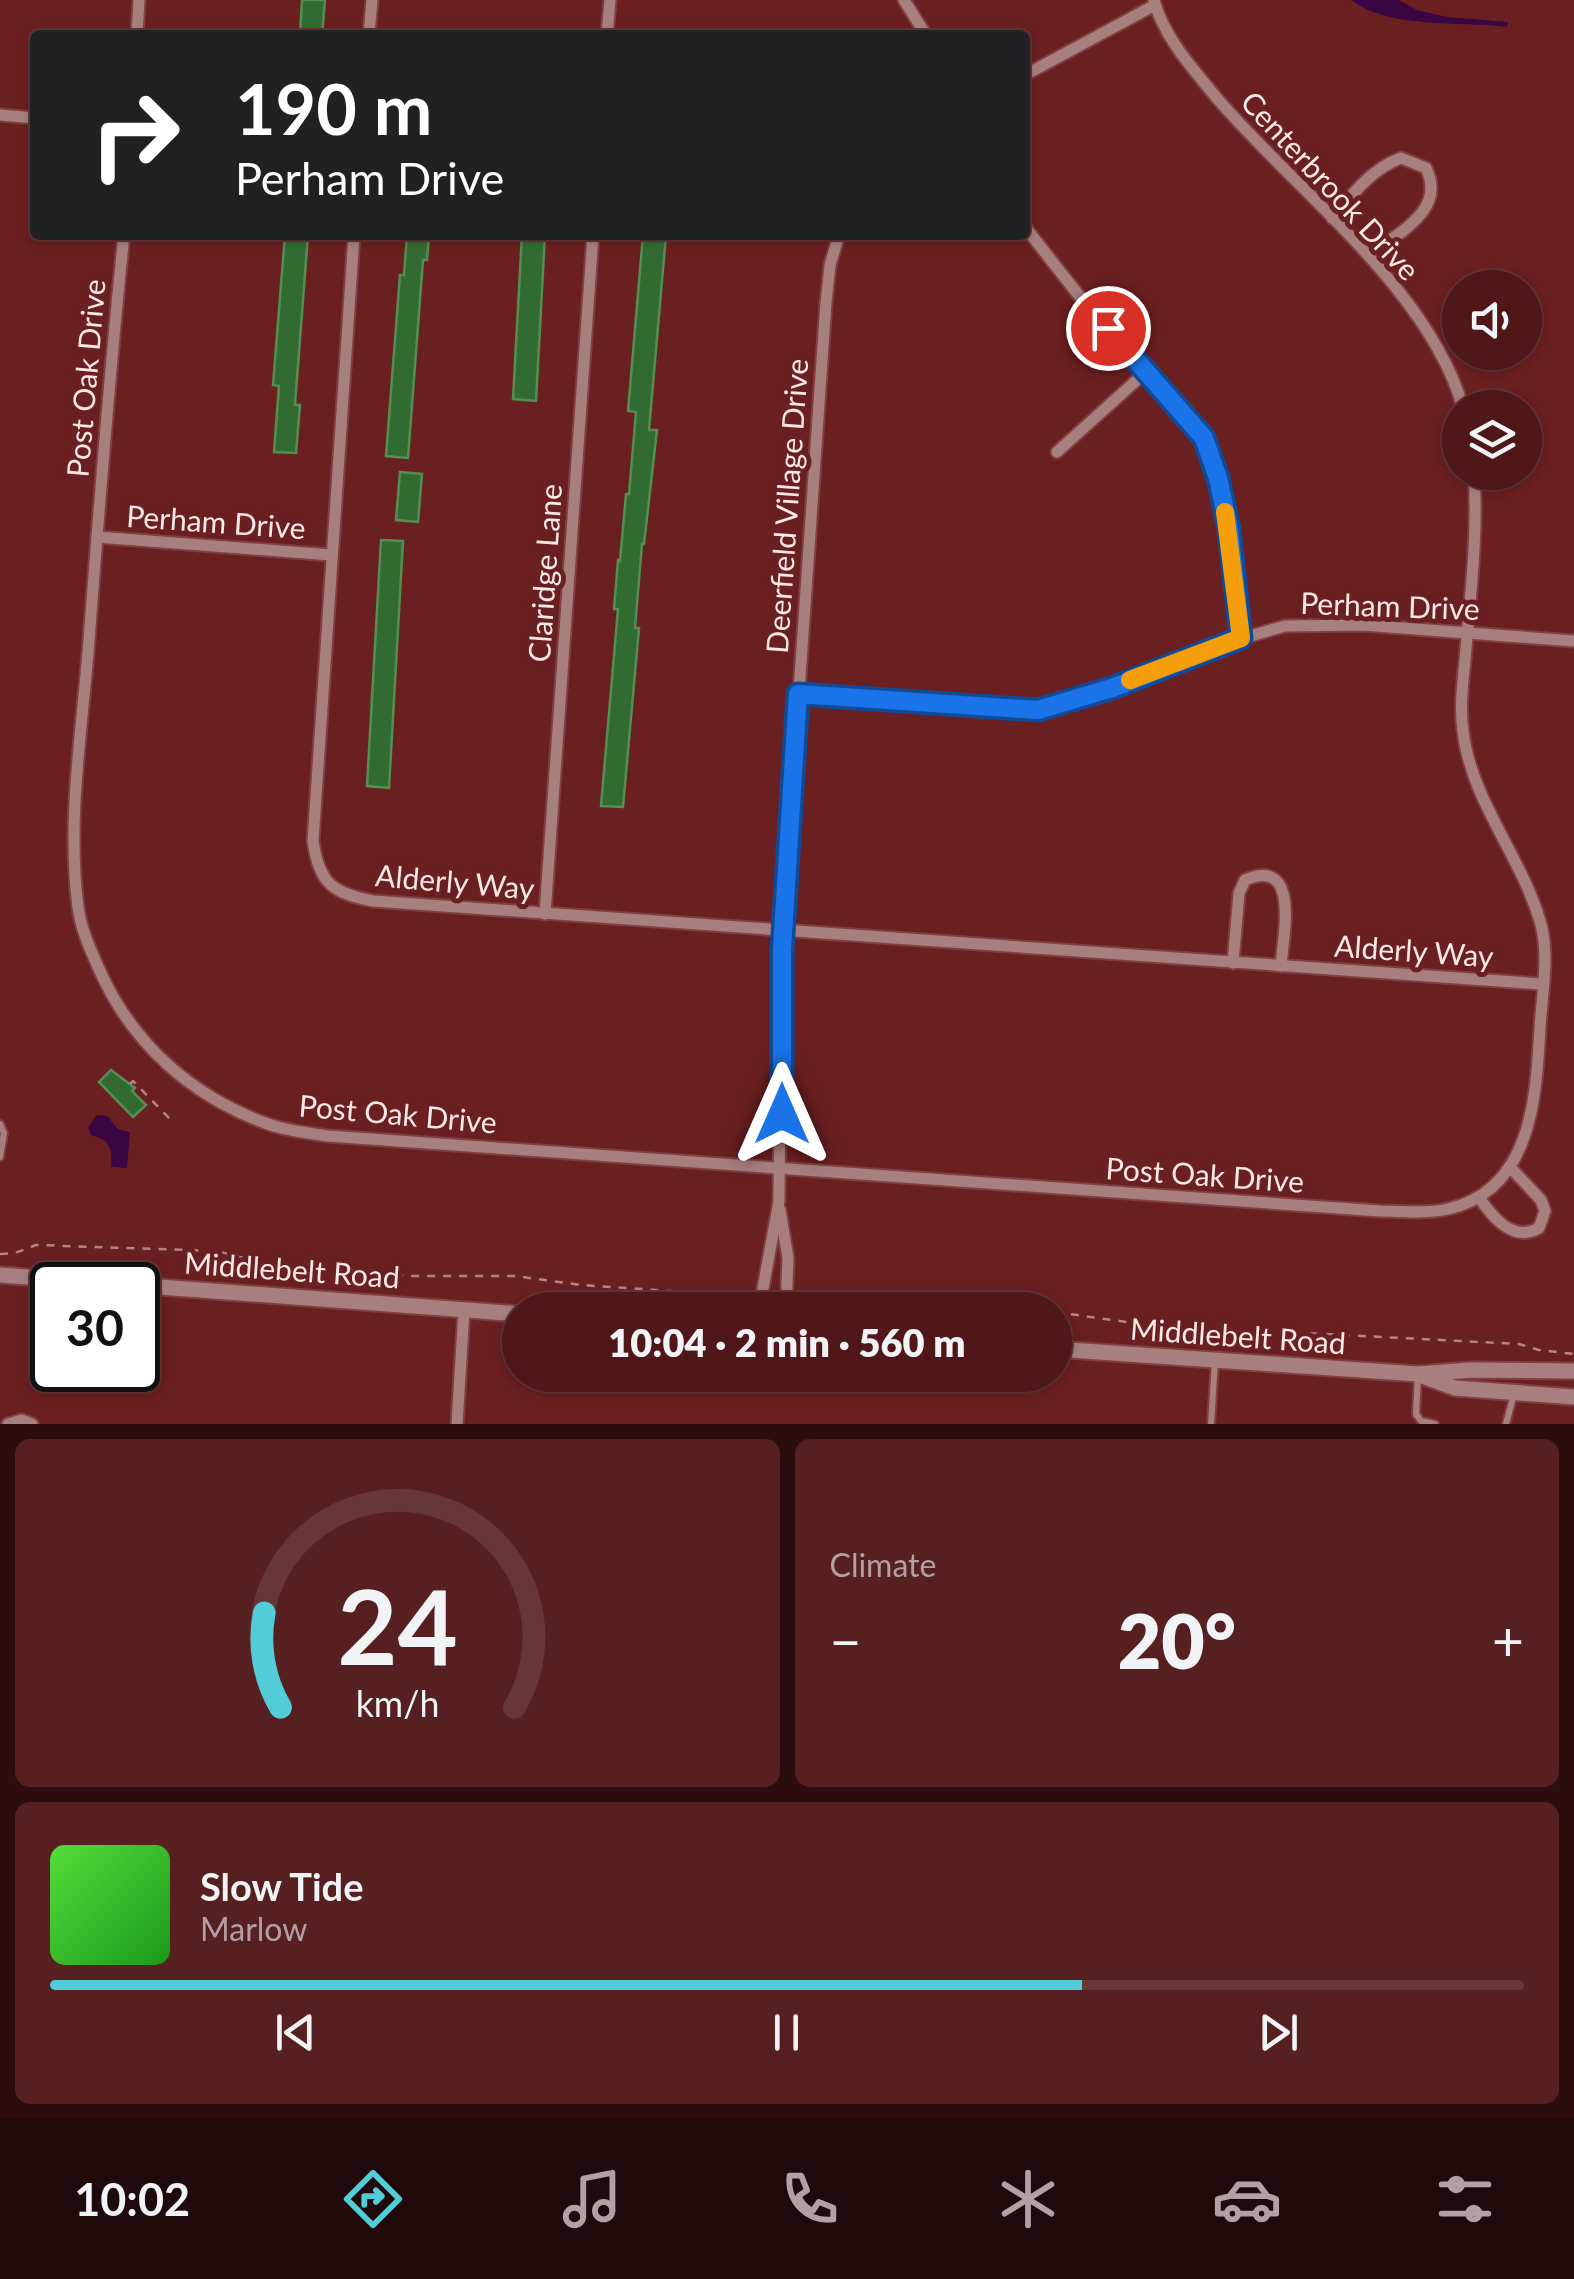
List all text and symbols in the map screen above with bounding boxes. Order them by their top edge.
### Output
text: 190 m [235,66,432,150]
icon: right [70,70,200,200]
street label: Centerbrook Drive [1234,83,1428,287]
text: Perham Drive [235,151,504,205]
map controls [1442,270,1542,490]
button: sound [1442,270,1542,370]
street label: Post Oak Drive [58,277,112,479]
pin [1066,286,1151,371]
icon: arrive [1081,301,1136,356]
street label: Deerfield Village Drive [758,357,814,655]
button: layers [1442,390,1542,490]
street label: Claridge Lane [520,483,568,663]
street label: Perham Drive [125,497,307,545]
street label: Perham Drive [1300,584,1480,626]
street label: Alderly Way [374,856,536,906]
street label: Alderly Way [1333,926,1495,974]
position arrow [730,1062,834,1166]
street label: Post Oak Drive [297,1086,499,1140]
street label: Post Oak Drive [1105,1149,1305,1199]
street label: Middlebelt Road [183,1244,401,1294]
speed limit sign: 30 [30,1262,160,1392]
street label: Middlebelt Road [1129,1310,1347,1360]
text: 10:04 · 2 min · 560 m [608,1319,966,1365]
text: Climate [830,1545,936,1584]
text: 24 [337,1562,458,1687]
text: 20° [1118,1595,1236,1685]
text: − [830,1607,861,1673]
text: + [1492,1607,1524,1673]
text: km/h [355,1682,439,1725]
text: Slow Tide [200,1863,363,1909]
text: Marlow [200,1909,307,1948]
icon: previous [268,2005,323,2060]
icon: pause [759,2005,814,2060]
icon: next [1251,2005,1306,2060]
icon: directions [338,2164,408,2234]
icon: music [557,2164,627,2234]
icon: phone [775,2164,845,2234]
icon: climate [993,2164,1063,2234]
icon: car [1212,2164,1282,2234]
icon: filters [1430,2164,1500,2234]
text: 10:02 [74,2172,190,2226]

